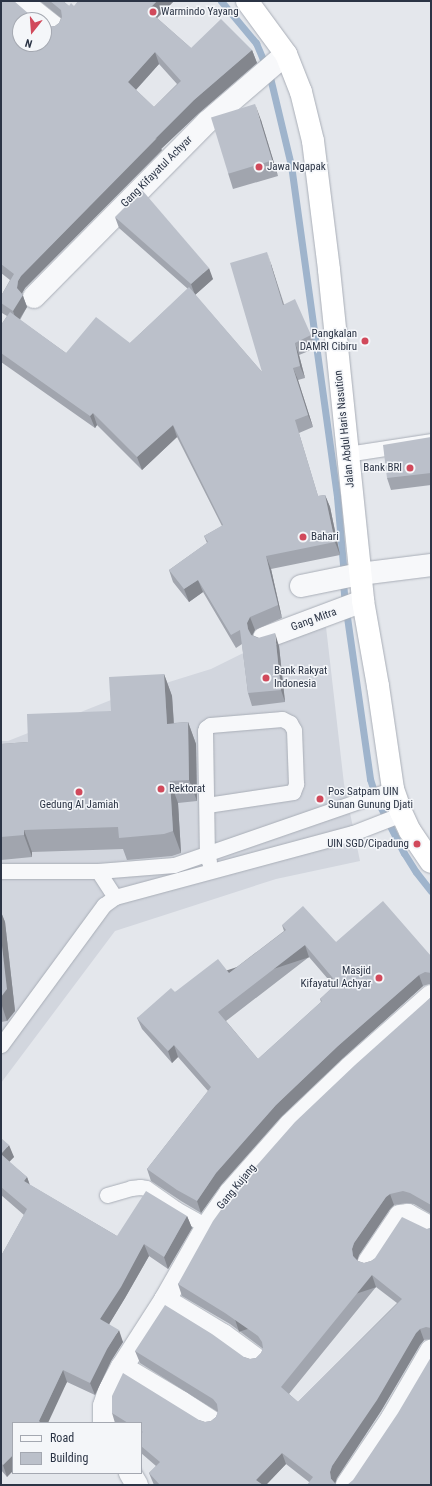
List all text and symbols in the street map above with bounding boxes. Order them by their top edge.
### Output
place label: Warmindo Yayang [161,5,239,19]
marker: Warmindo Yayang [148,7,158,17]
north arrow [12,12,52,52]
text: N [24,36,34,50]
street label: Gang Kifayatul Achyar [119,134,195,210]
place label: Jawa Ngapak [267,160,326,174]
marker: Jawa Ngapak [254,162,264,172]
place label: Pangkalan DAMRI Cibiru [300,328,357,354]
marker: Pangkalan DAMRI Cibiru [360,336,370,346]
street label: Jalan Abdul Haris Nasution [332,369,358,489]
place label: Bank BRI [363,461,402,475]
marker: Bank BRI [405,463,415,473]
place label: Bahari [311,530,339,544]
marker: Bahari [298,532,308,542]
street label: Gang Mitra [289,606,339,634]
place label: Bank Rakyat Indonesia [274,665,327,691]
marker: Bank Rakyat Indonesia [261,673,271,683]
place label: Rektorat [169,782,205,796]
marker: Rektorat [156,784,166,794]
place label: Pos Satpam UIN Sunan Gunung Djati [328,786,413,812]
marker: Gedung Al Jamiah [74,787,84,797]
marker: Pos Satpam UIN Sunan Gunung Djati [315,794,325,804]
place label: Gedung Al Jamiah [39,798,119,812]
place label: UIN SGD/Cipadung [327,837,409,851]
marker: UIN SGD/Cipadung [412,839,422,849]
place label: Masjid Kifayatul Achyar [301,965,371,991]
marker: Masjid Kifayatul Achyar [374,973,384,983]
street label: Gang Kujang [215,1162,259,1212]
legend [12,1422,142,1474]
text: Road [50,1431,74,1445]
text: Building [50,1451,88,1465]

